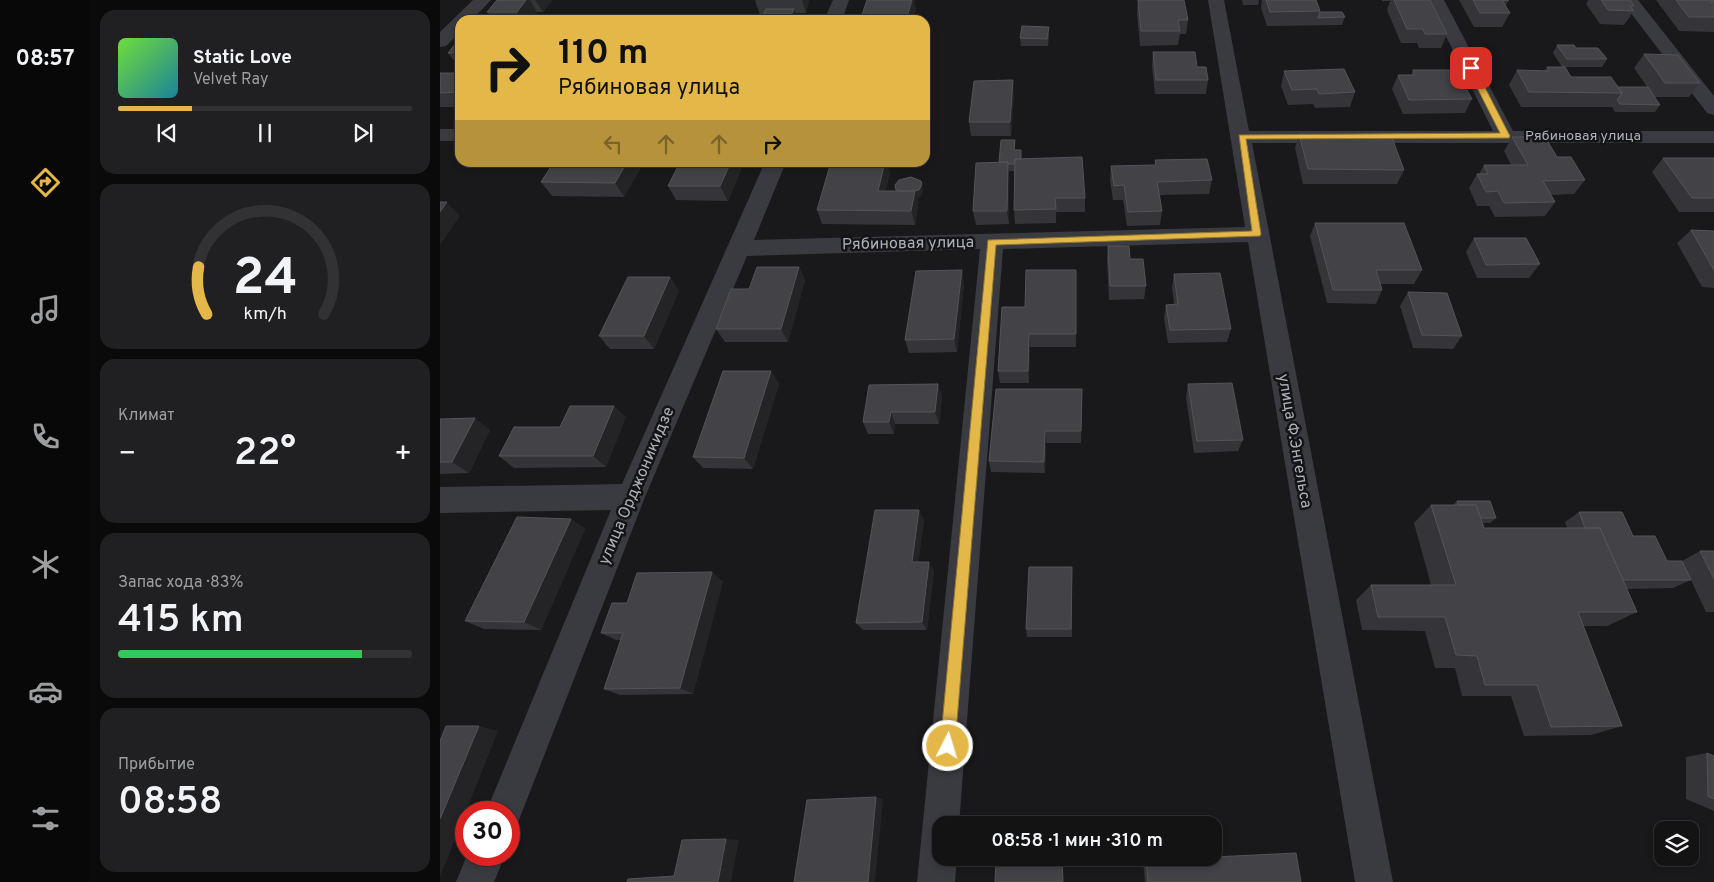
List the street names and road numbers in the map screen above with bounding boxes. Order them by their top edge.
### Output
street label: Рябиновая улица [1525,128,1641,145]
street label: Рябиновая улица [842,233,974,255]
street label: улица Ф.Энгельса [1272,372,1316,510]
street label: улица Орджоникидзе [595,404,679,568]

